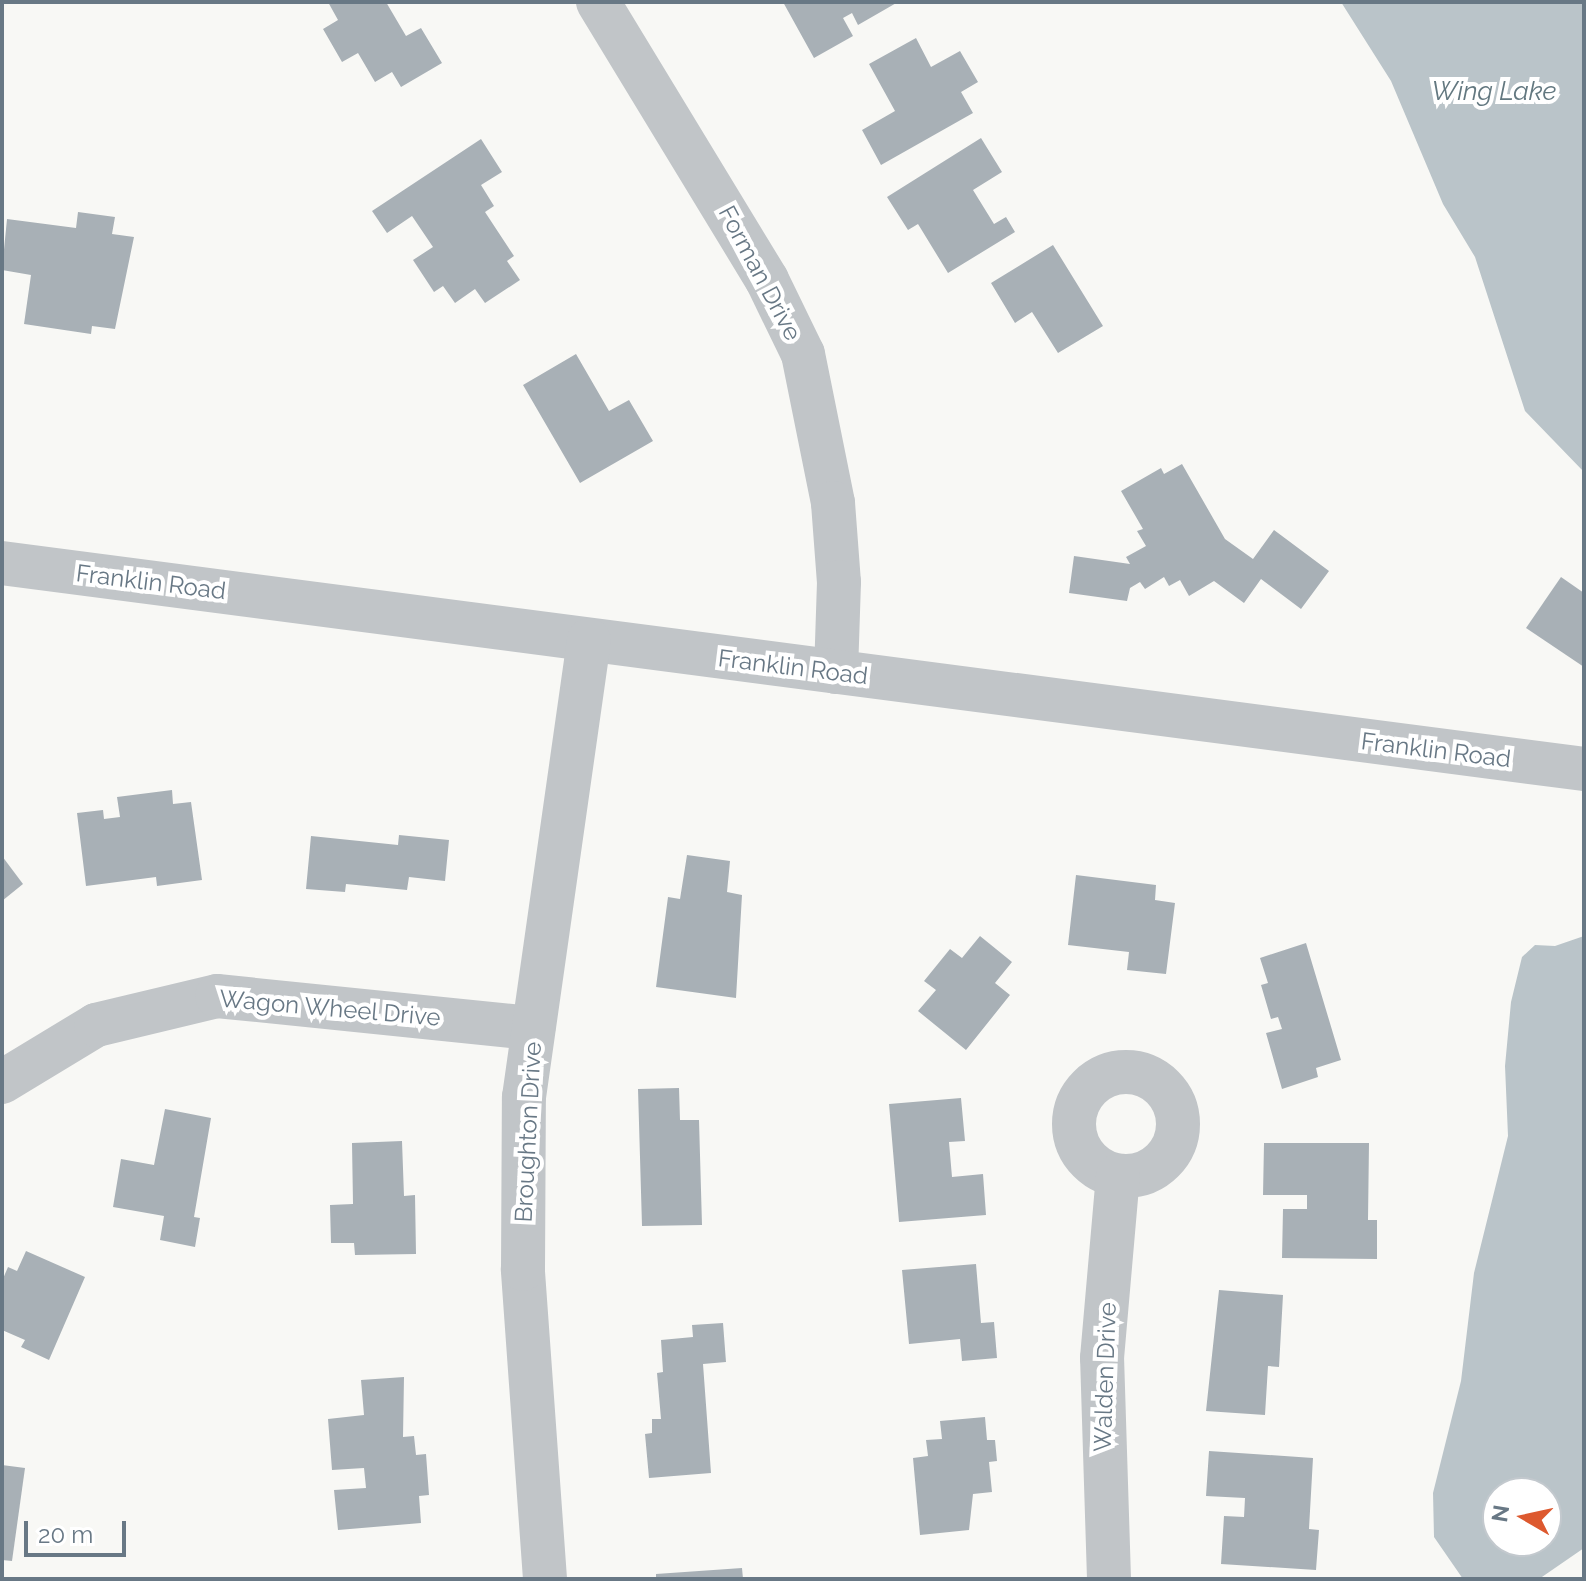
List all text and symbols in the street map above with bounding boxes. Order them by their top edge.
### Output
water label: Wing Lake [1432,76,1556,108]
street label: Forman Drive [712,201,808,345]
street label: Franklin Road [74,559,228,605]
street label: Franklin Road [716,644,870,690]
street label: Franklin Road [1359,727,1513,773]
street label: Wagon Wheel Drive [218,984,442,1032]
street label: Broughton Drive [509,1041,547,1223]
street label: Walden Drive [1088,1302,1122,1452]
north arrow [1482,1477,1562,1557]
text: N [1486,1503,1514,1524]
scale bar [28,1505,130,1555]
text: 20 m [38,1520,93,1549]

